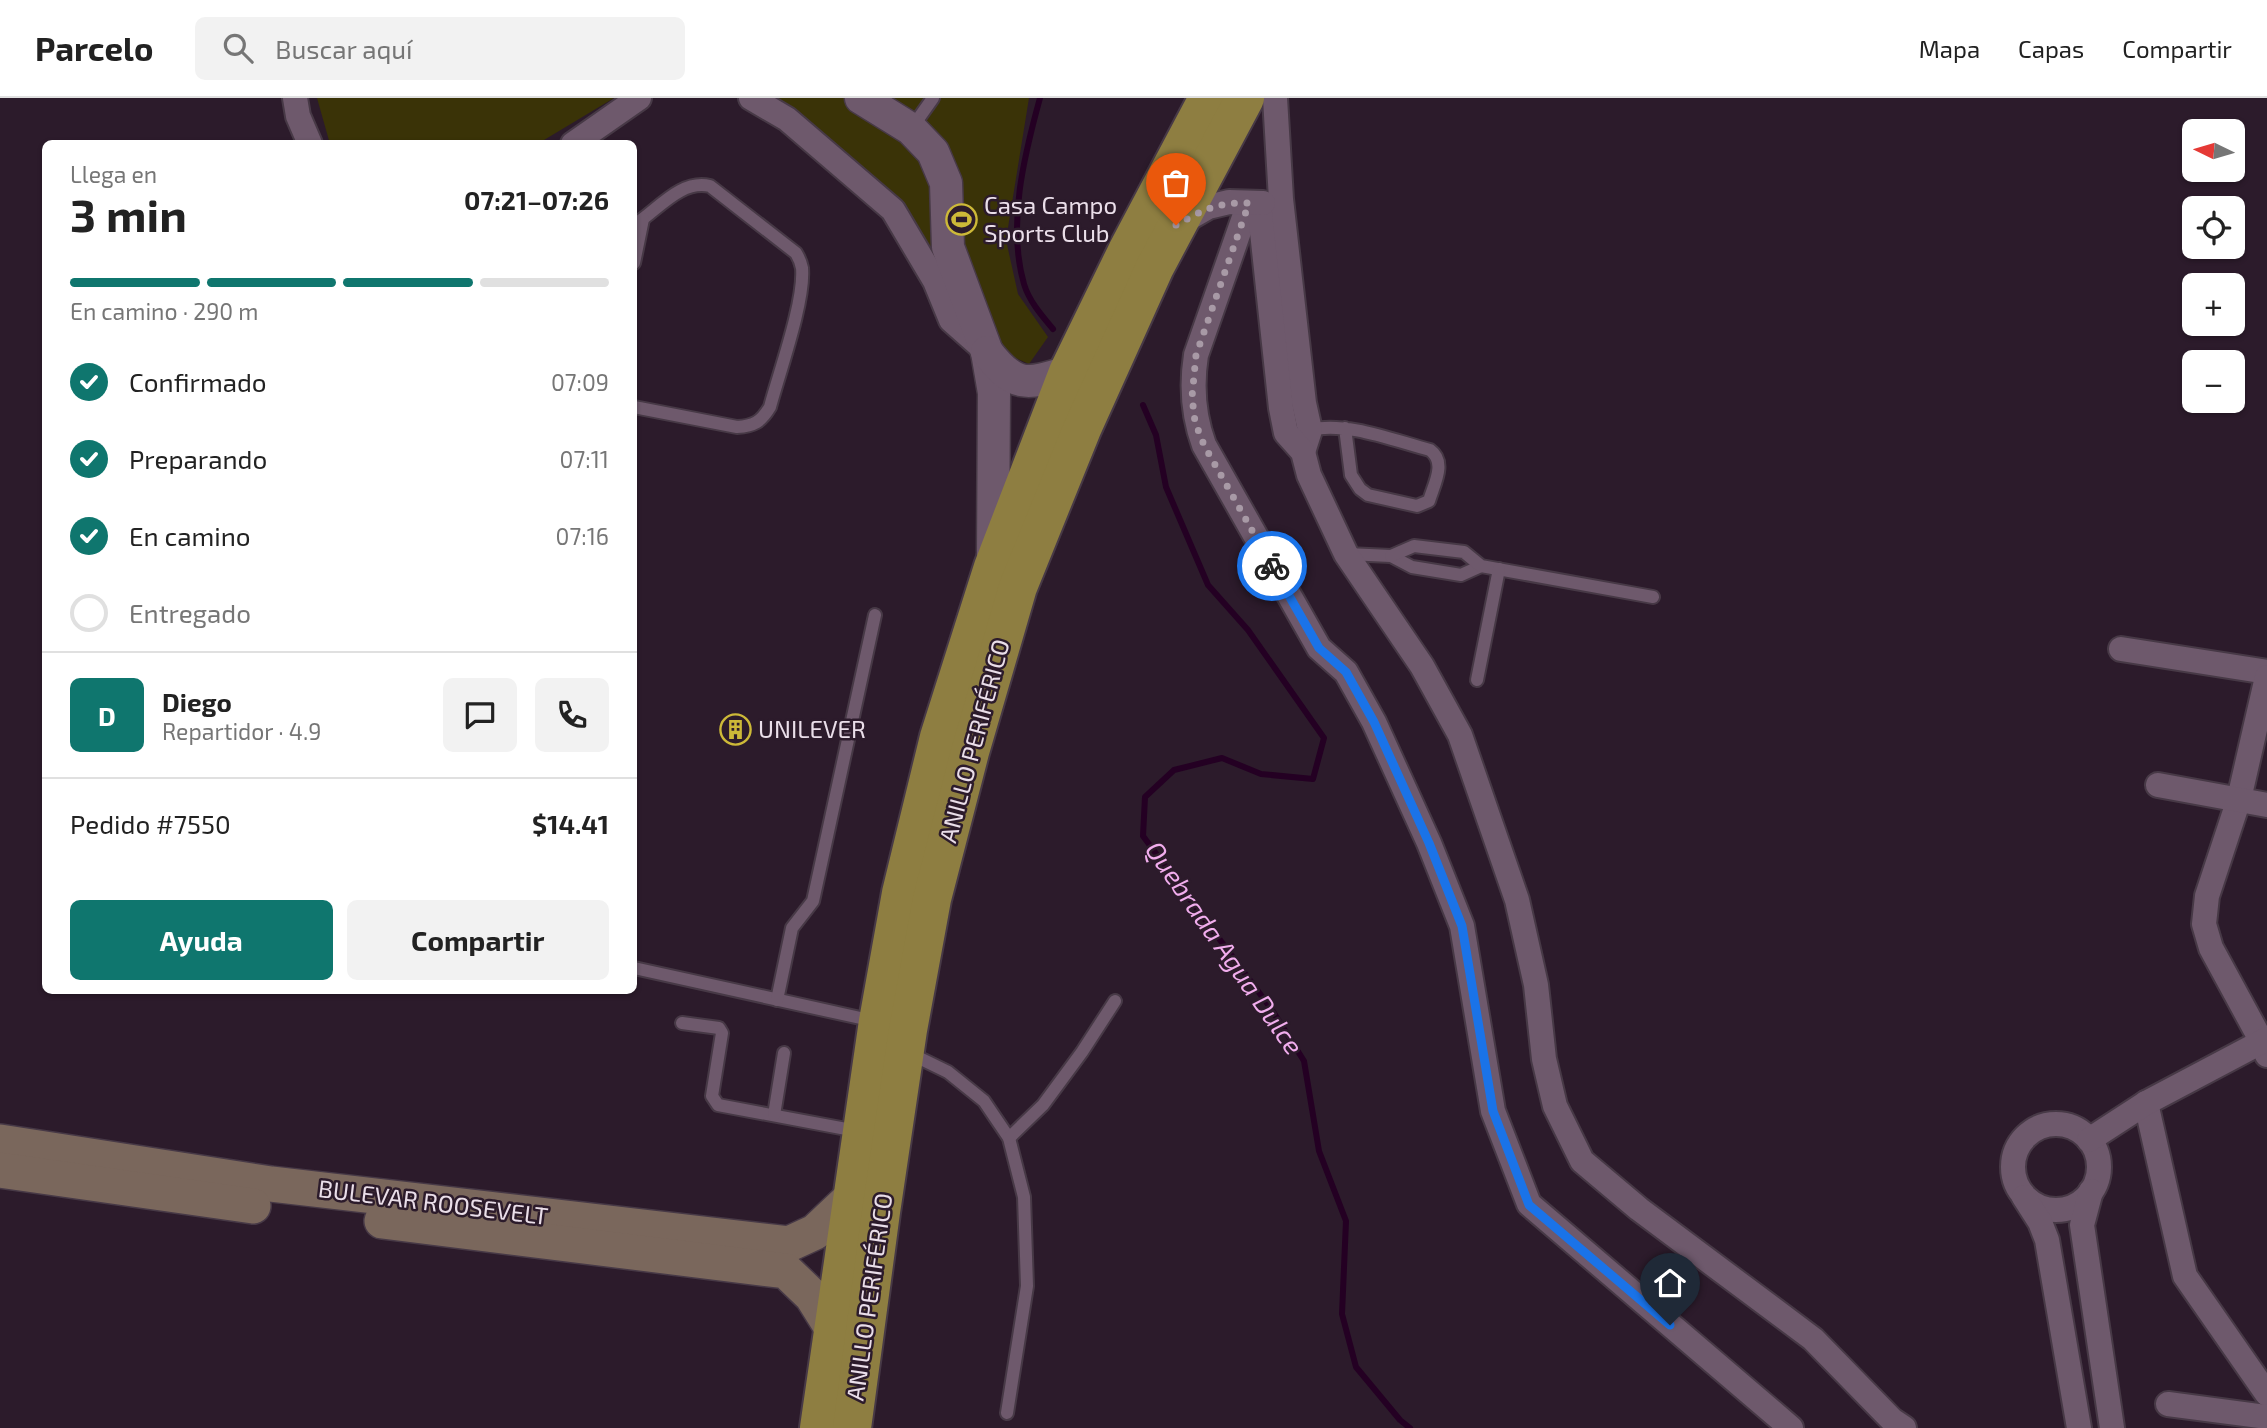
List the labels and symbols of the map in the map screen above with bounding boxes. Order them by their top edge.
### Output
north arrow [2182,119,2245,182]
pin [1146,153,1206,225]
place label: Casa Campo Sports Club [984,190,1117,247]
sports icon: Casa Campo Sports Club [944,203,978,237]
courier [1237,531,1307,601]
street label: ANILLO PERIFÉRICO [932,636,1015,846]
building icon: UNILEVER [718,713,752,747]
place label: UNILEVER [758,714,866,743]
water label: Quebrada Agua Dulce [1139,835,1311,1060]
street label: BULEVAR ROOSEVELT [317,1173,550,1230]
street label: ANILLO PERIFÉRICO [840,1191,897,1403]
pin [1640,1253,1700,1325]

